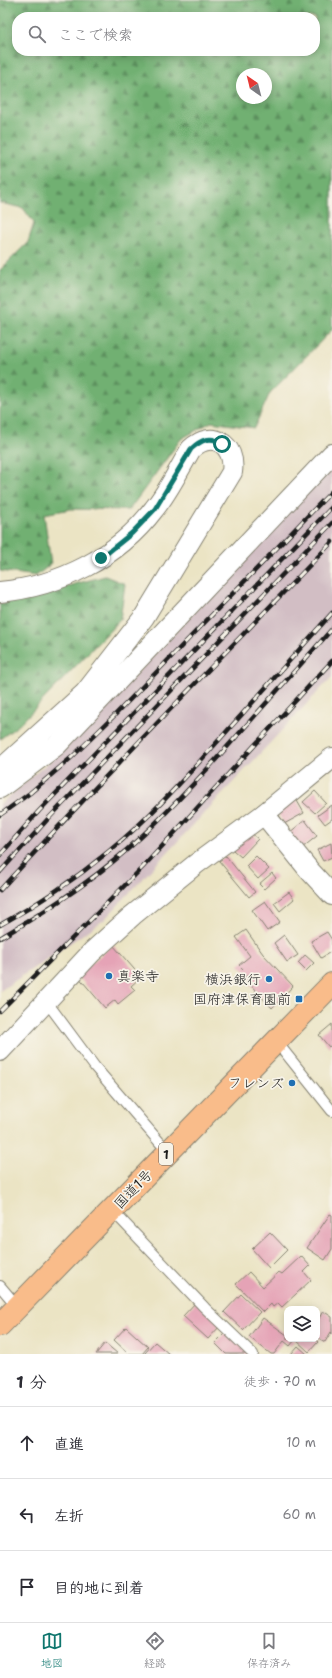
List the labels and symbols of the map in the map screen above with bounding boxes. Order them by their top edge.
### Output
north arrow [236,68,272,104]
route start [213,435,231,453]
route end [92,549,110,567]
place label: 真楽寺 [117,967,159,985]
place label: 横浜銀行 [205,970,261,988]
marker: 真楽寺 [104,971,114,981]
marker: 横浜銀行 [264,974,274,984]
place label: 国府津保育園前 [193,990,291,1008]
marker: 国府津保育園前 [294,994,304,1004]
place label: フレンズ [228,1074,284,1092]
marker: フレンズ [287,1078,297,1088]
road number: 1 [159,1143,173,1165]
street label: 国道1号 [110,1166,156,1212]

